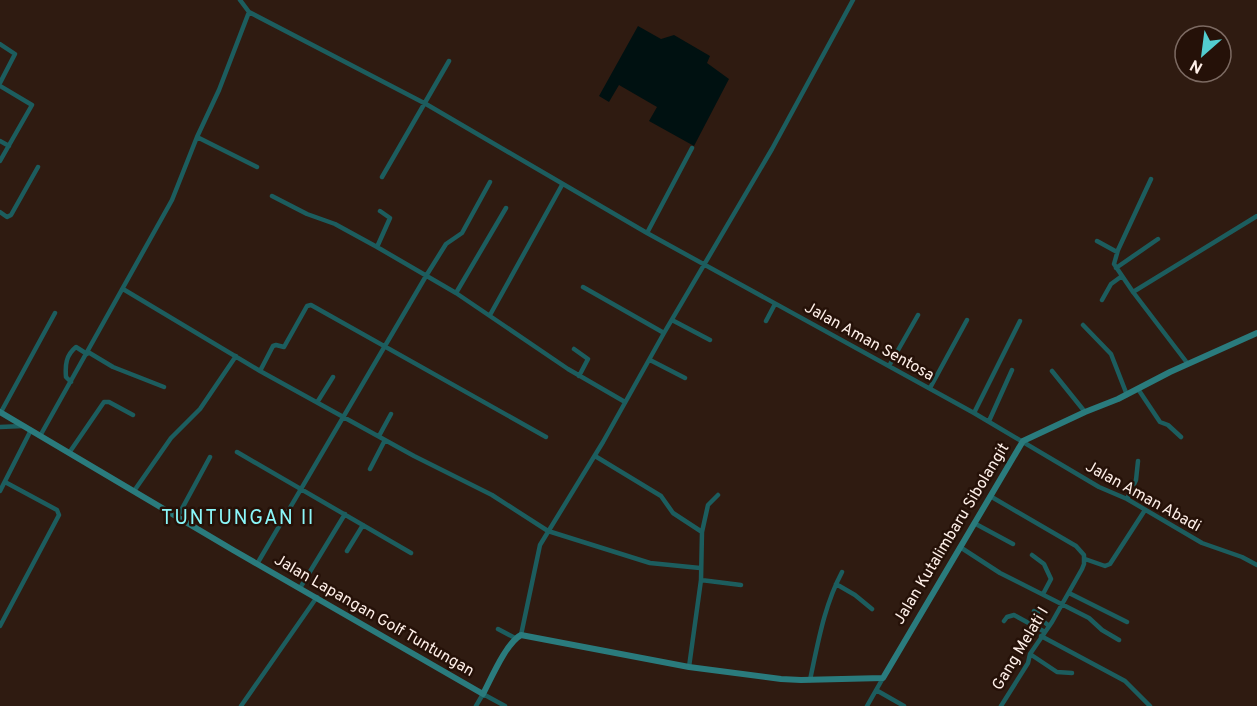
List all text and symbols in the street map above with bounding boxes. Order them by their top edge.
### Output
north arrow [1173,24,1233,84]
text: N [1187,54,1207,77]
street label: Jalan Aman Sentosa [801,298,937,386]
street label: Jalan Kutalimbaru Sibolangit [890,440,1014,628]
street label: Jalan Aman Abadi [1082,457,1204,537]
district label: TUNTUNGAN II [161,506,315,532]
street label: Jalan Lapangan Golf Tuntungan [270,550,478,682]
street label: Gang Melati I [988,604,1054,694]

